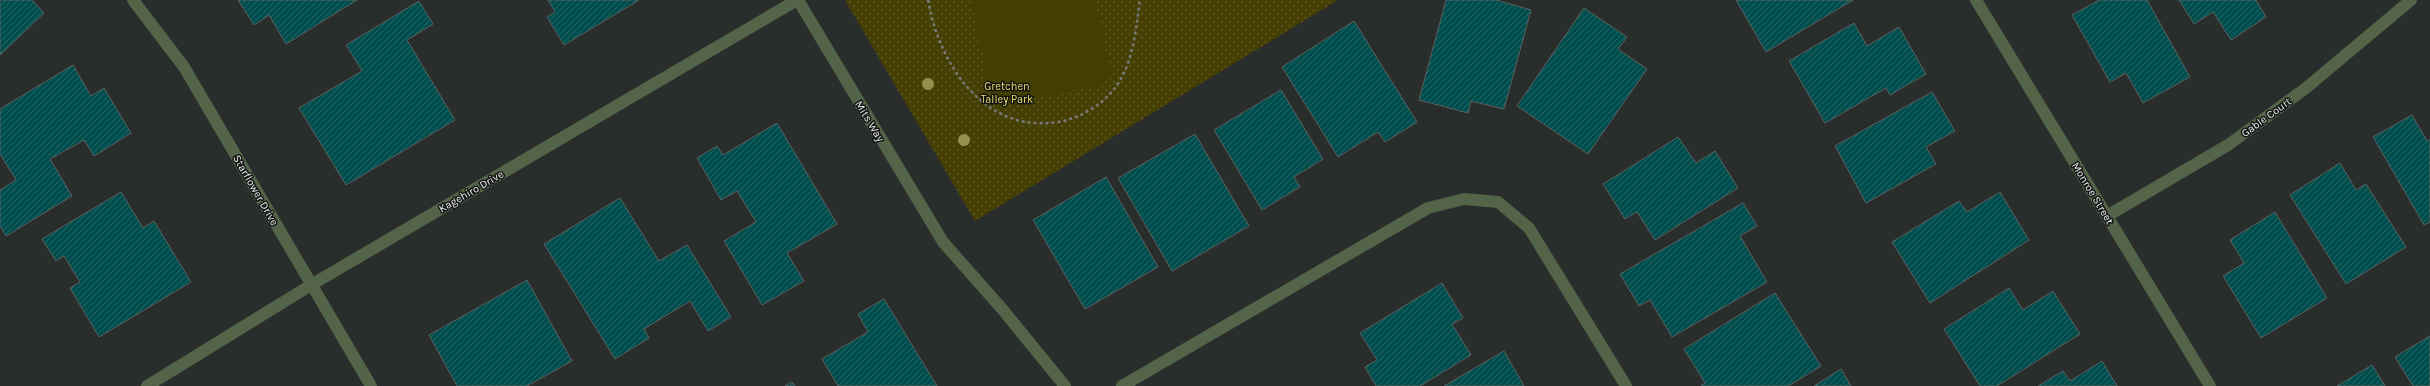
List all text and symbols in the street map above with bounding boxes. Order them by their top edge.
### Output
park label: Gretchen Talley Park [981,80,1033,106]
street label: Gable Court [2239,95,2294,140]
street label: Mits Way [852,98,887,144]
street label: Starflower Drive [230,153,281,228]
street label: Monroe Street [2069,160,2116,227]
street label: Kagehiro Drive [436,167,506,215]

